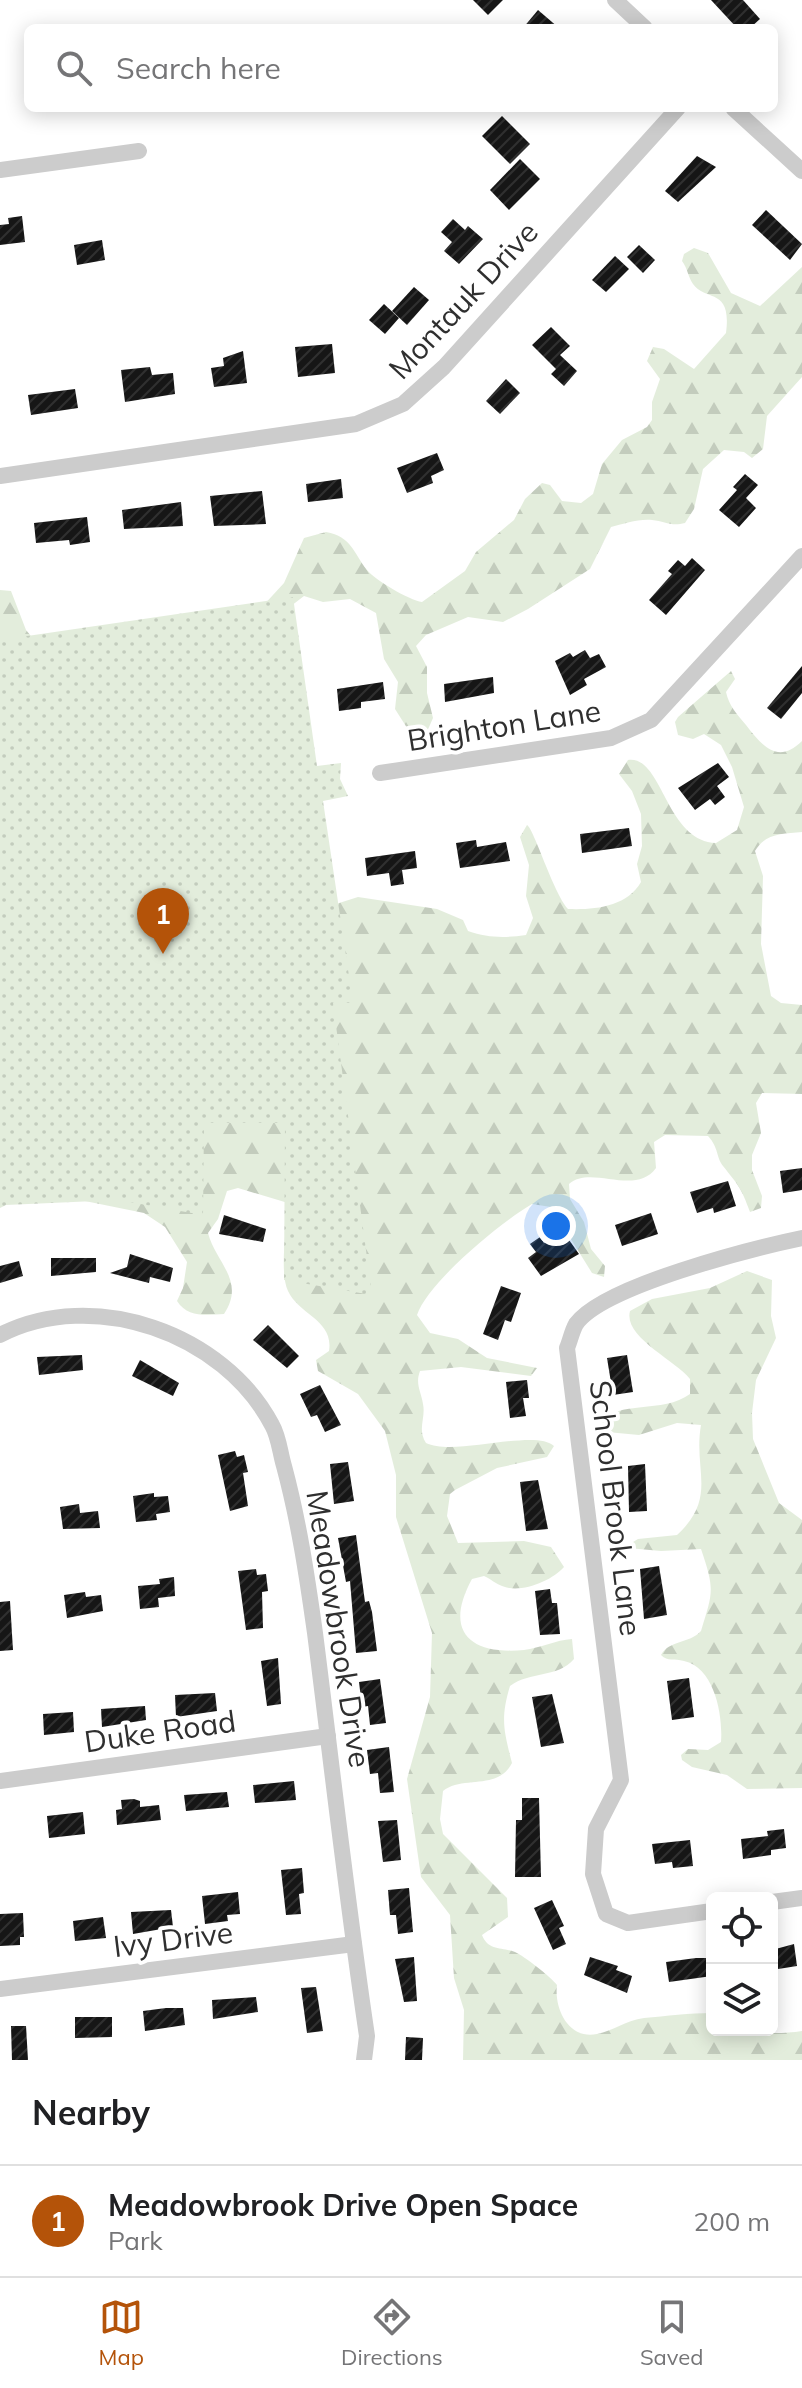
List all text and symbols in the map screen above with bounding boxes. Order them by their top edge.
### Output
search box [24,24,778,112]
icon: search [52,46,96,90]
text: Search here [116,49,281,87]
street label: Montauk Drive [380,213,546,387]
street label: Brighton Lane [405,691,603,759]
pin: 1 [137,888,189,954]
your location [536,1206,576,1246]
street label: School Brook Lane [581,1378,651,1638]
street label: Meadowbrook Drive [298,1488,380,1770]
street label: Duke Road [82,1702,238,1760]
map controls [706,1892,778,2036]
button: locate [706,1892,778,1964]
street label: Ivy Drive [111,1913,235,1965]
button: layers [706,1964,778,2036]
text: Nearby [32,2091,150,2134]
text: Meadowbrook Drive Open Space [108,2186,578,2224]
text: 1 [50,2205,66,2238]
text: 200 m [694,2205,770,2238]
text: Park [108,2224,163,2257]
tab: Map [99,2295,144,2371]
tab: Directions [341,2295,443,2371]
tab: Saved [640,2295,703,2371]

